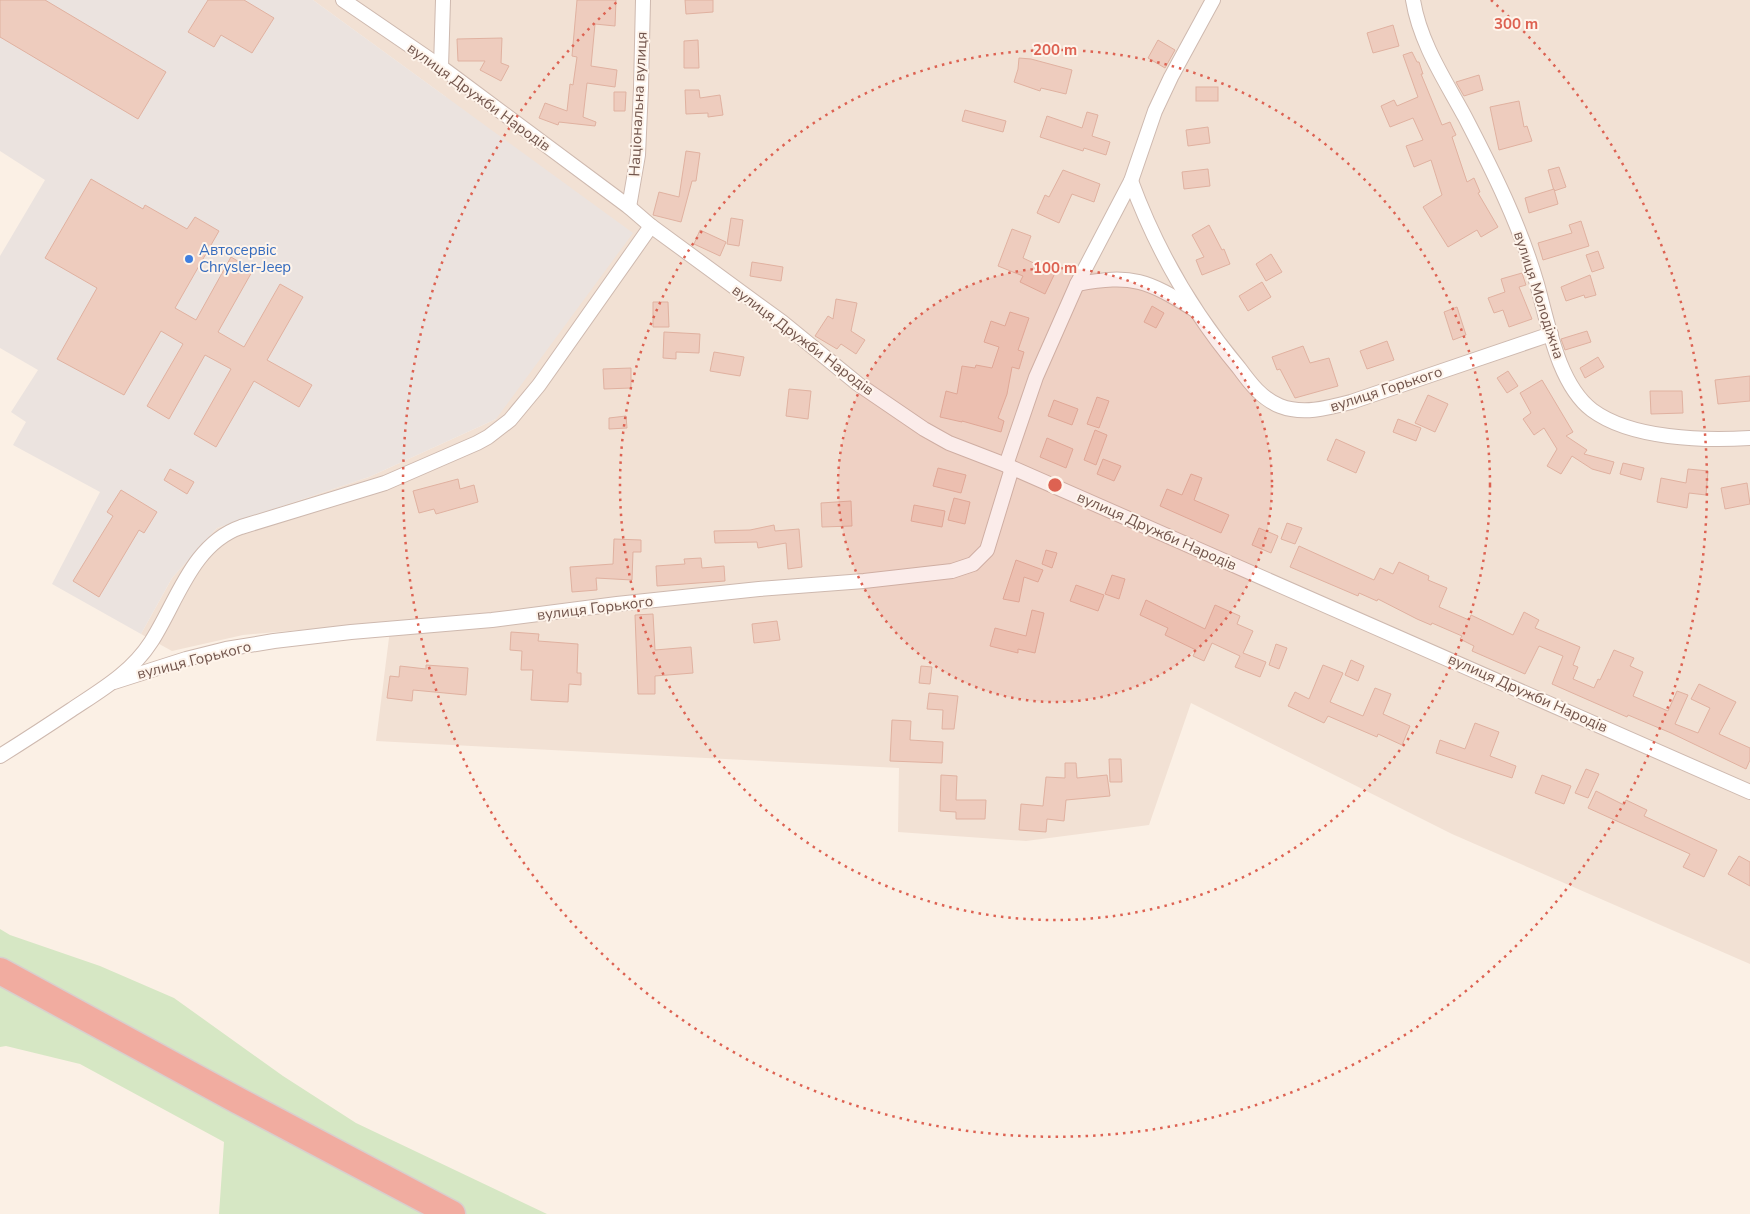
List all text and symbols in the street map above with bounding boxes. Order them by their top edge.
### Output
text: 300 m [1494,14,1538,34]
street label: Національна вулиця [624,31,652,177]
street label: вулиця Дружби Народів [403,38,555,156]
text: 200 m [1033,40,1077,60]
street label: вулиця Молодіжна [1509,229,1569,361]
place label: Автосервіс Chrysler-Jeep [199,240,291,277]
marker: Автосервіс Chrysler-Jeep [183,253,195,265]
text: 100 m [1033,258,1077,278]
street label: вулиця Дружби Народів [728,280,878,400]
street label: вулиця Горького [1327,361,1445,417]
centre of rings [1046,476,1064,494]
street label: вулиця Дружби Народів [1074,487,1240,575]
street label: вулиця Горького [536,591,654,625]
street label: вулиця Горького [135,636,253,684]
street label: вулиця Дружби Народів [1445,649,1611,737]

